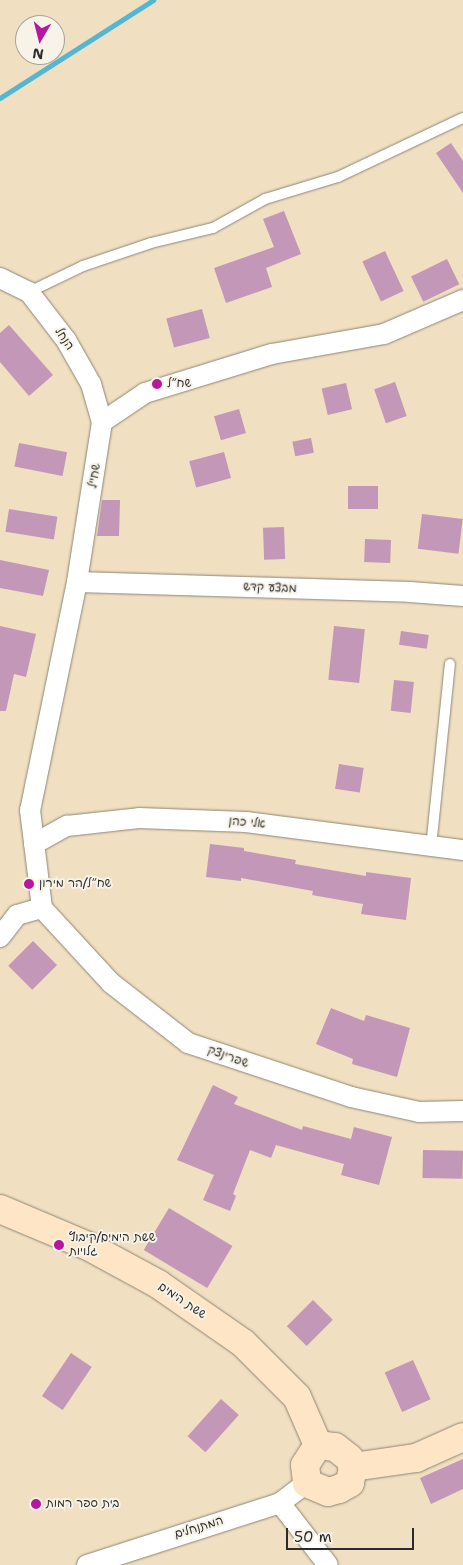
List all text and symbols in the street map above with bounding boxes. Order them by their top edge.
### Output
north arrow [15,15,65,65]
text: N [31,44,45,64]
street label: הנחל [51,325,77,353]
place label: שח״ל [167,377,191,391]
marker: שח״ל [151,378,163,390]
street label: שח"ל [86,463,104,489]
street label: מבצע קדש [243,580,297,596]
street label: אלי כהן [228,814,266,832]
place label: שח״ל/הר מירון [39,877,111,891]
marker: שח״ל/הר מירון [23,878,35,890]
street label: שפרינצק [205,1043,251,1071]
place label: ששת הימים/קיבוץ גלויות [69,1231,156,1259]
marker: ששת הימים/קיבוץ גלויות [53,1239,65,1251]
street label: ששת הימים [155,1280,209,1322]
place label: בית ספר רמות [46,1497,119,1511]
marker: בית ספר רמות [30,1498,42,1510]
street label: המתנחלים [173,1514,225,1542]
scale bar [288,1518,416,1550]
text: 50 m [294,1527,332,1547]

